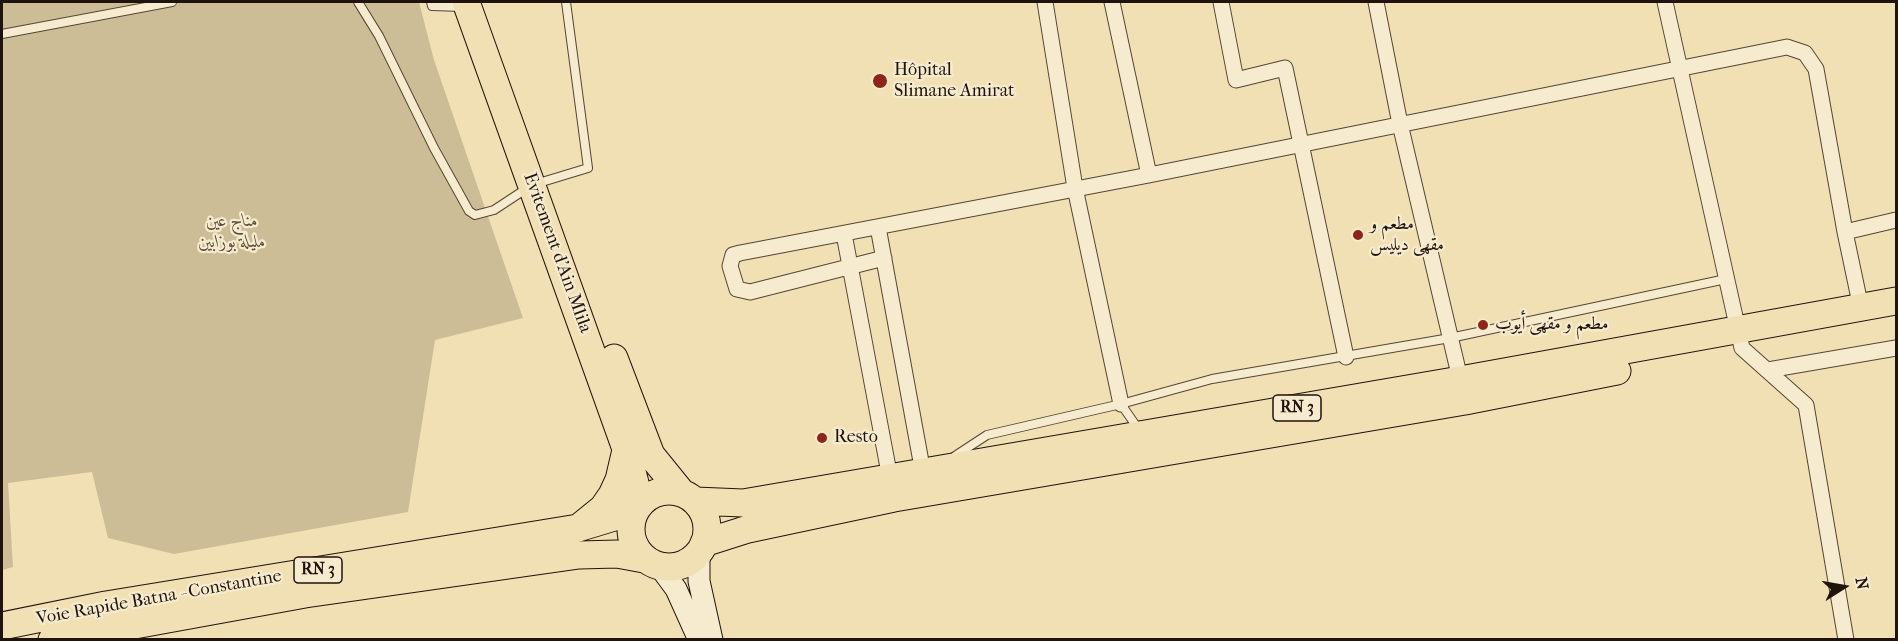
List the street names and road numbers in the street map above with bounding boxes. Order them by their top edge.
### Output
street label: Evitement d'Ain Mlila [518,170,596,336]
road number: RN 3 [1273,395,1321,421]
road number: RN 3 [294,557,342,583]
street label: Voie Rapide Batna - Constantine [35,566,283,630]

